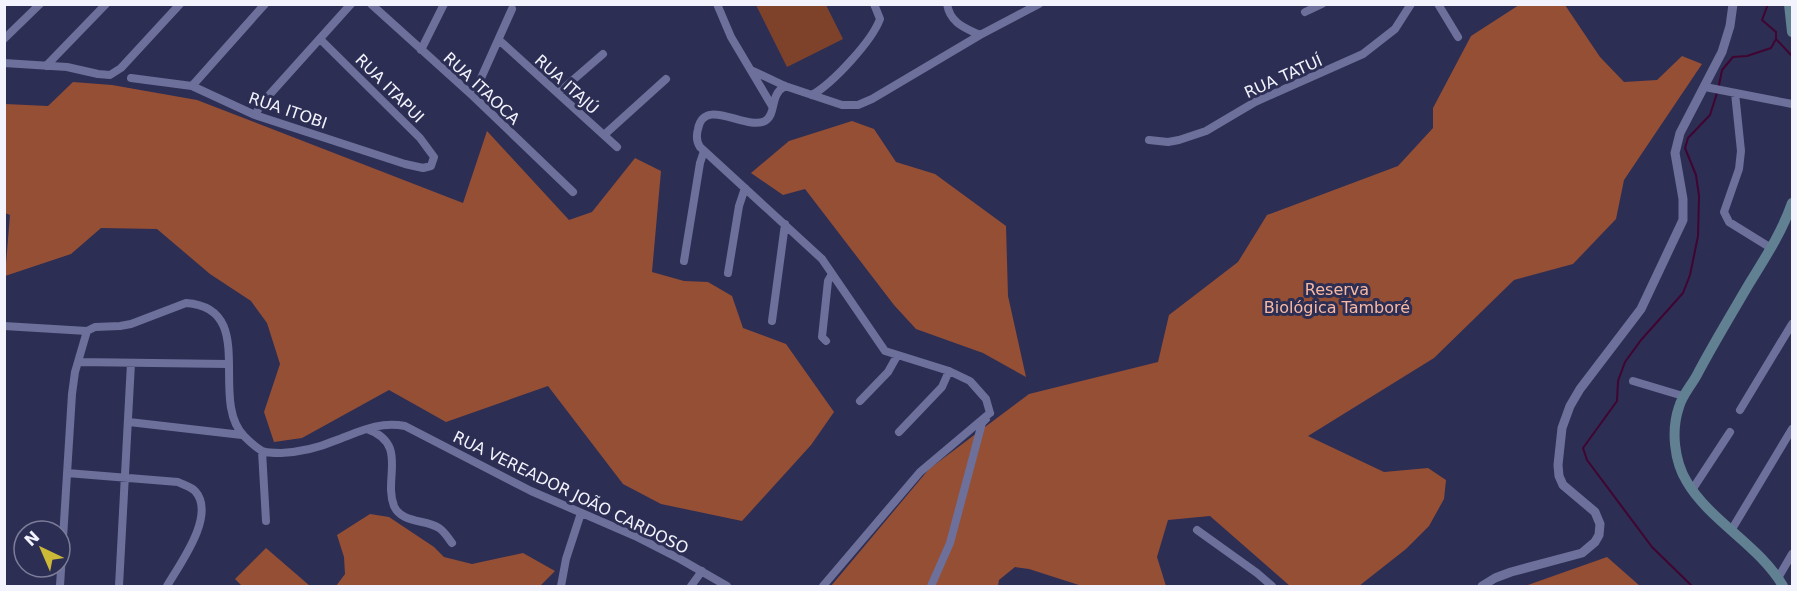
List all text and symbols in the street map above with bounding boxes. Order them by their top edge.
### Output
street label: RUA ITAOCA [440,48,524,129]
street label: RUA ITAPUI [351,50,428,127]
street label: RUA ITAJÚ [531,51,603,118]
street label: RUA TATUÍ [1241,51,1325,102]
street label: RUA ITOBI [246,88,330,133]
park label: Reserva Biológica Tamboré [1264,280,1410,317]
street label: RUA VEREADOR JOÃO CARDOSO [450,427,692,558]
north arrow [12,519,72,579]
text: N [21,527,43,550]

